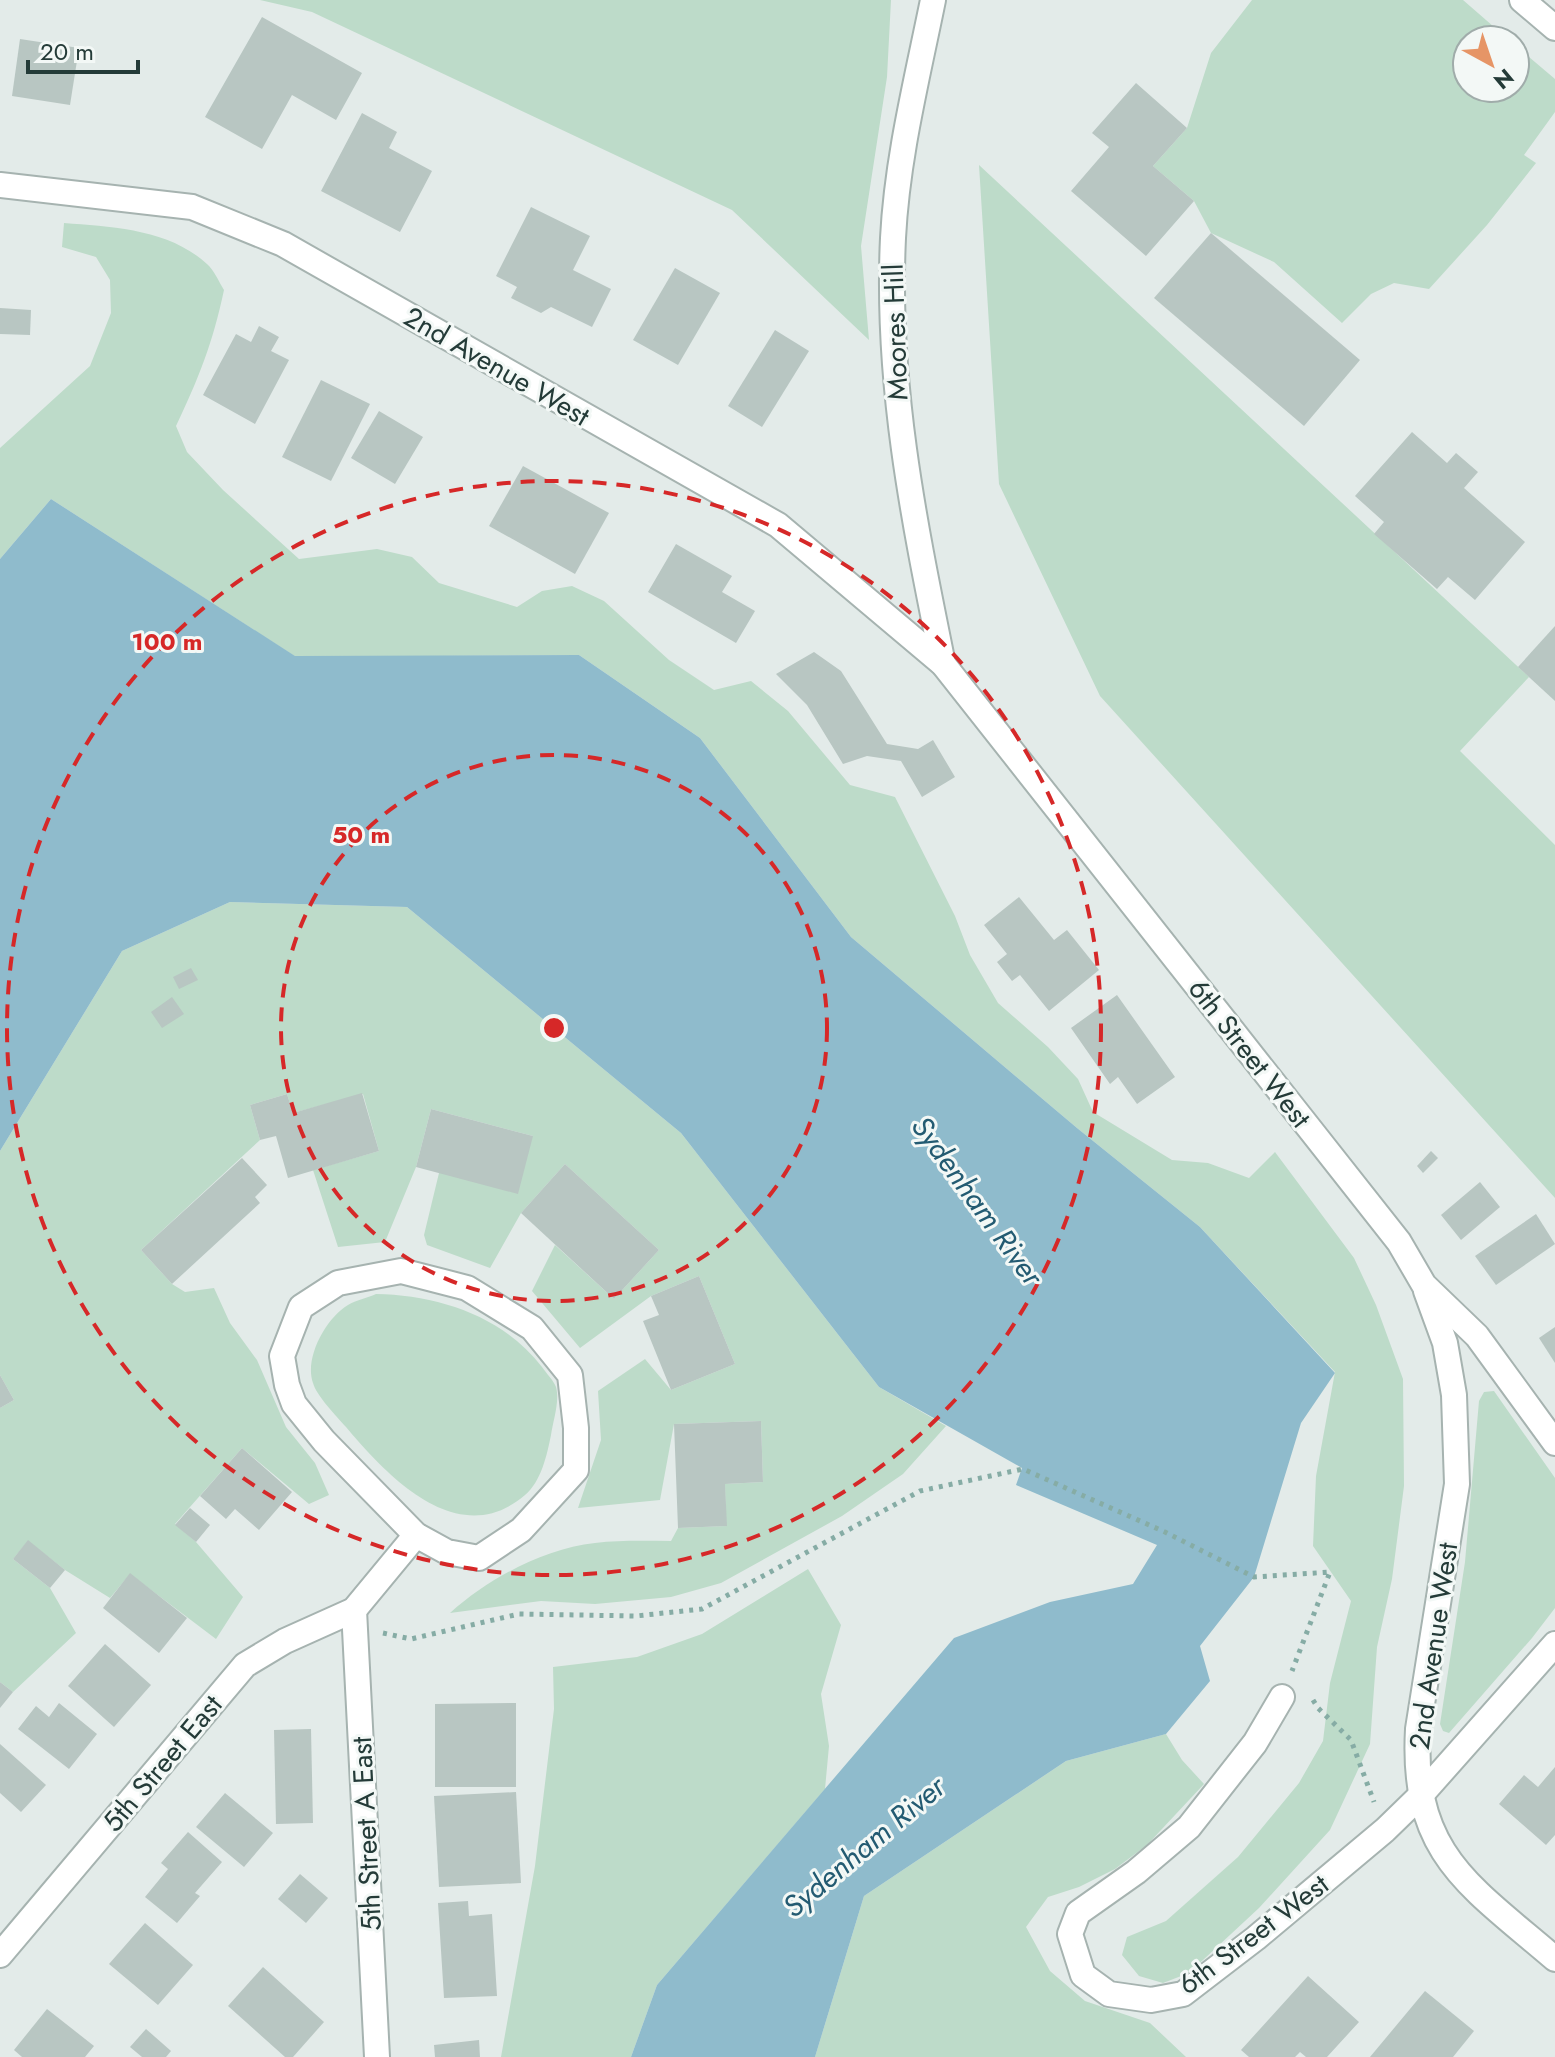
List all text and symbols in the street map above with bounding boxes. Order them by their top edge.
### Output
scale bar [28,24,138,74]
north arrow [1451,24,1531,104]
text: 20 m [40,34,94,69]
text: N [1487,61,1521,97]
street label: Moores Hill [873,263,918,401]
street label: 2nd Avenue West [396,297,598,436]
text: 100 m [132,624,202,659]
text: 50 m [332,817,390,852]
street label: 6th Street West [1178,970,1321,1137]
centre of rings [540,1014,568,1042]
water label: Sydenham River [901,1107,1055,1296]
street label: 2nd Avenue West [1399,1540,1468,1752]
street label: 5th Street East [93,1686,232,1841]
street label: 5th Street A East [341,1735,392,1932]
water label: Sydenham River [773,1764,956,1928]
street label: 6th Street West [1169,1864,1337,2005]

